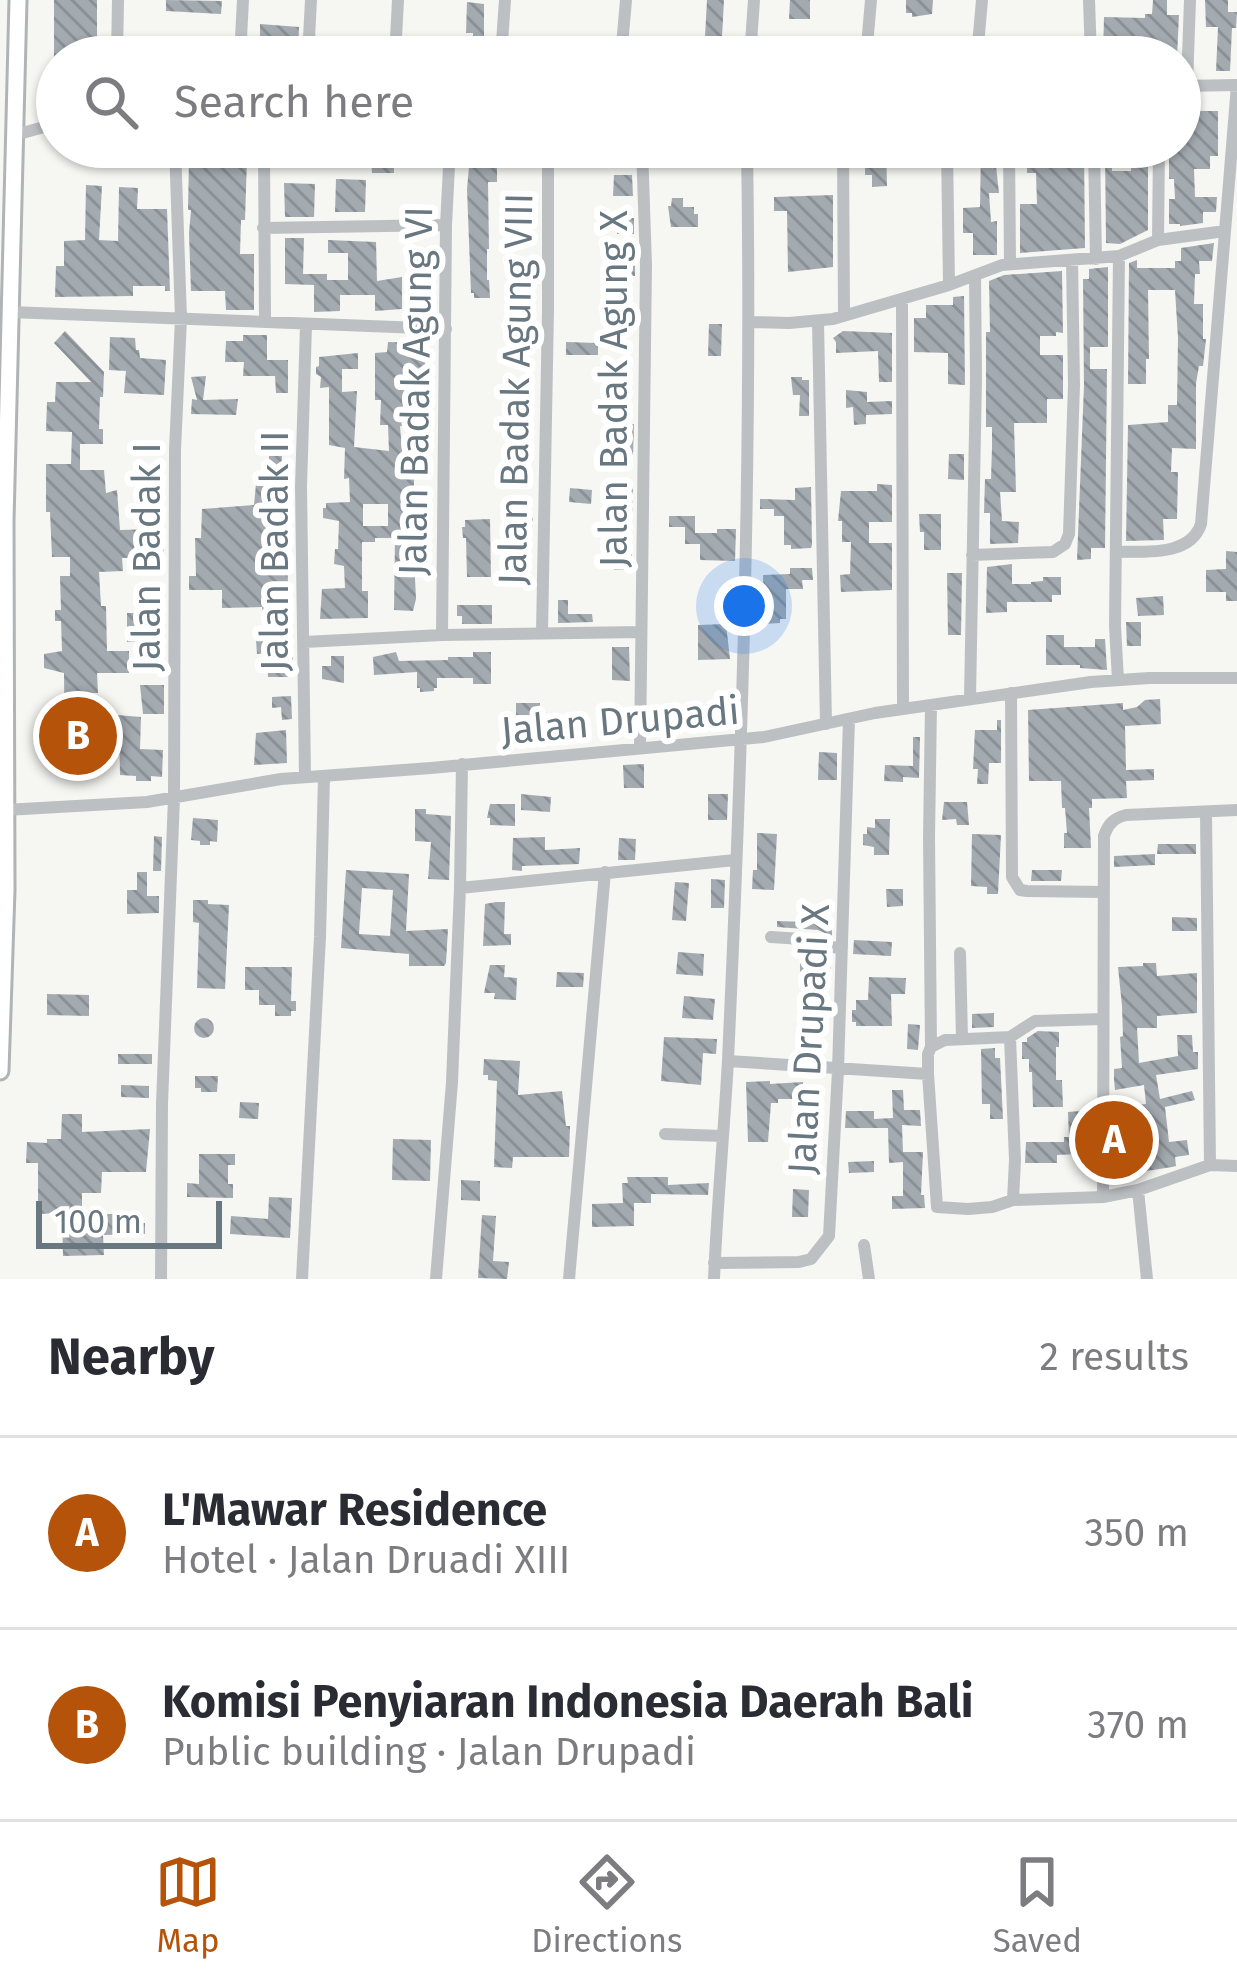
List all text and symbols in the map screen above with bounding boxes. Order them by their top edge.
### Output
search box [36,36,1201,168]
icon: search [78,69,144,135]
text: Search here [174,75,414,129]
street label: Jalan Badak Agung VIII [490,192,542,586]
street label: Jalan Badak Agung VI [390,206,442,576]
street label: Jalan Badak Agung X [591,210,637,568]
street label: Jalan Badak II [252,430,298,672]
street label: Jalan Badak I [124,442,170,672]
your location [714,576,774,636]
street label: Jalan Drupadi [499,688,741,754]
pin: B [39,691,117,781]
street label: Jalan Drupadi X [779,903,839,1176]
pin: A [1075,1095,1153,1185]
scale bar [36,1195,222,1248]
text: 100 m [54,1202,142,1242]
text: Nearby [48,1326,214,1388]
text: 2 results [1040,1334,1189,1380]
text: L'Mawar Residence [162,1483,547,1537]
text: A [75,1510,99,1556]
text: 350 m [1084,1510,1189,1556]
text: Hotel · Jalan Druadi XIII [162,1537,570,1583]
text: Komisi Penyiaran Indonesia Daerah Bali [162,1675,974,1729]
text: B [75,1702,99,1748]
text: 370 m [1087,1702,1189,1748]
text: Public building · Jalan Drupadi [162,1729,696,1775]
tab: Map [155,1849,221,1961]
tab: Directions [531,1849,683,1961]
tab: Saved [993,1849,1082,1961]

